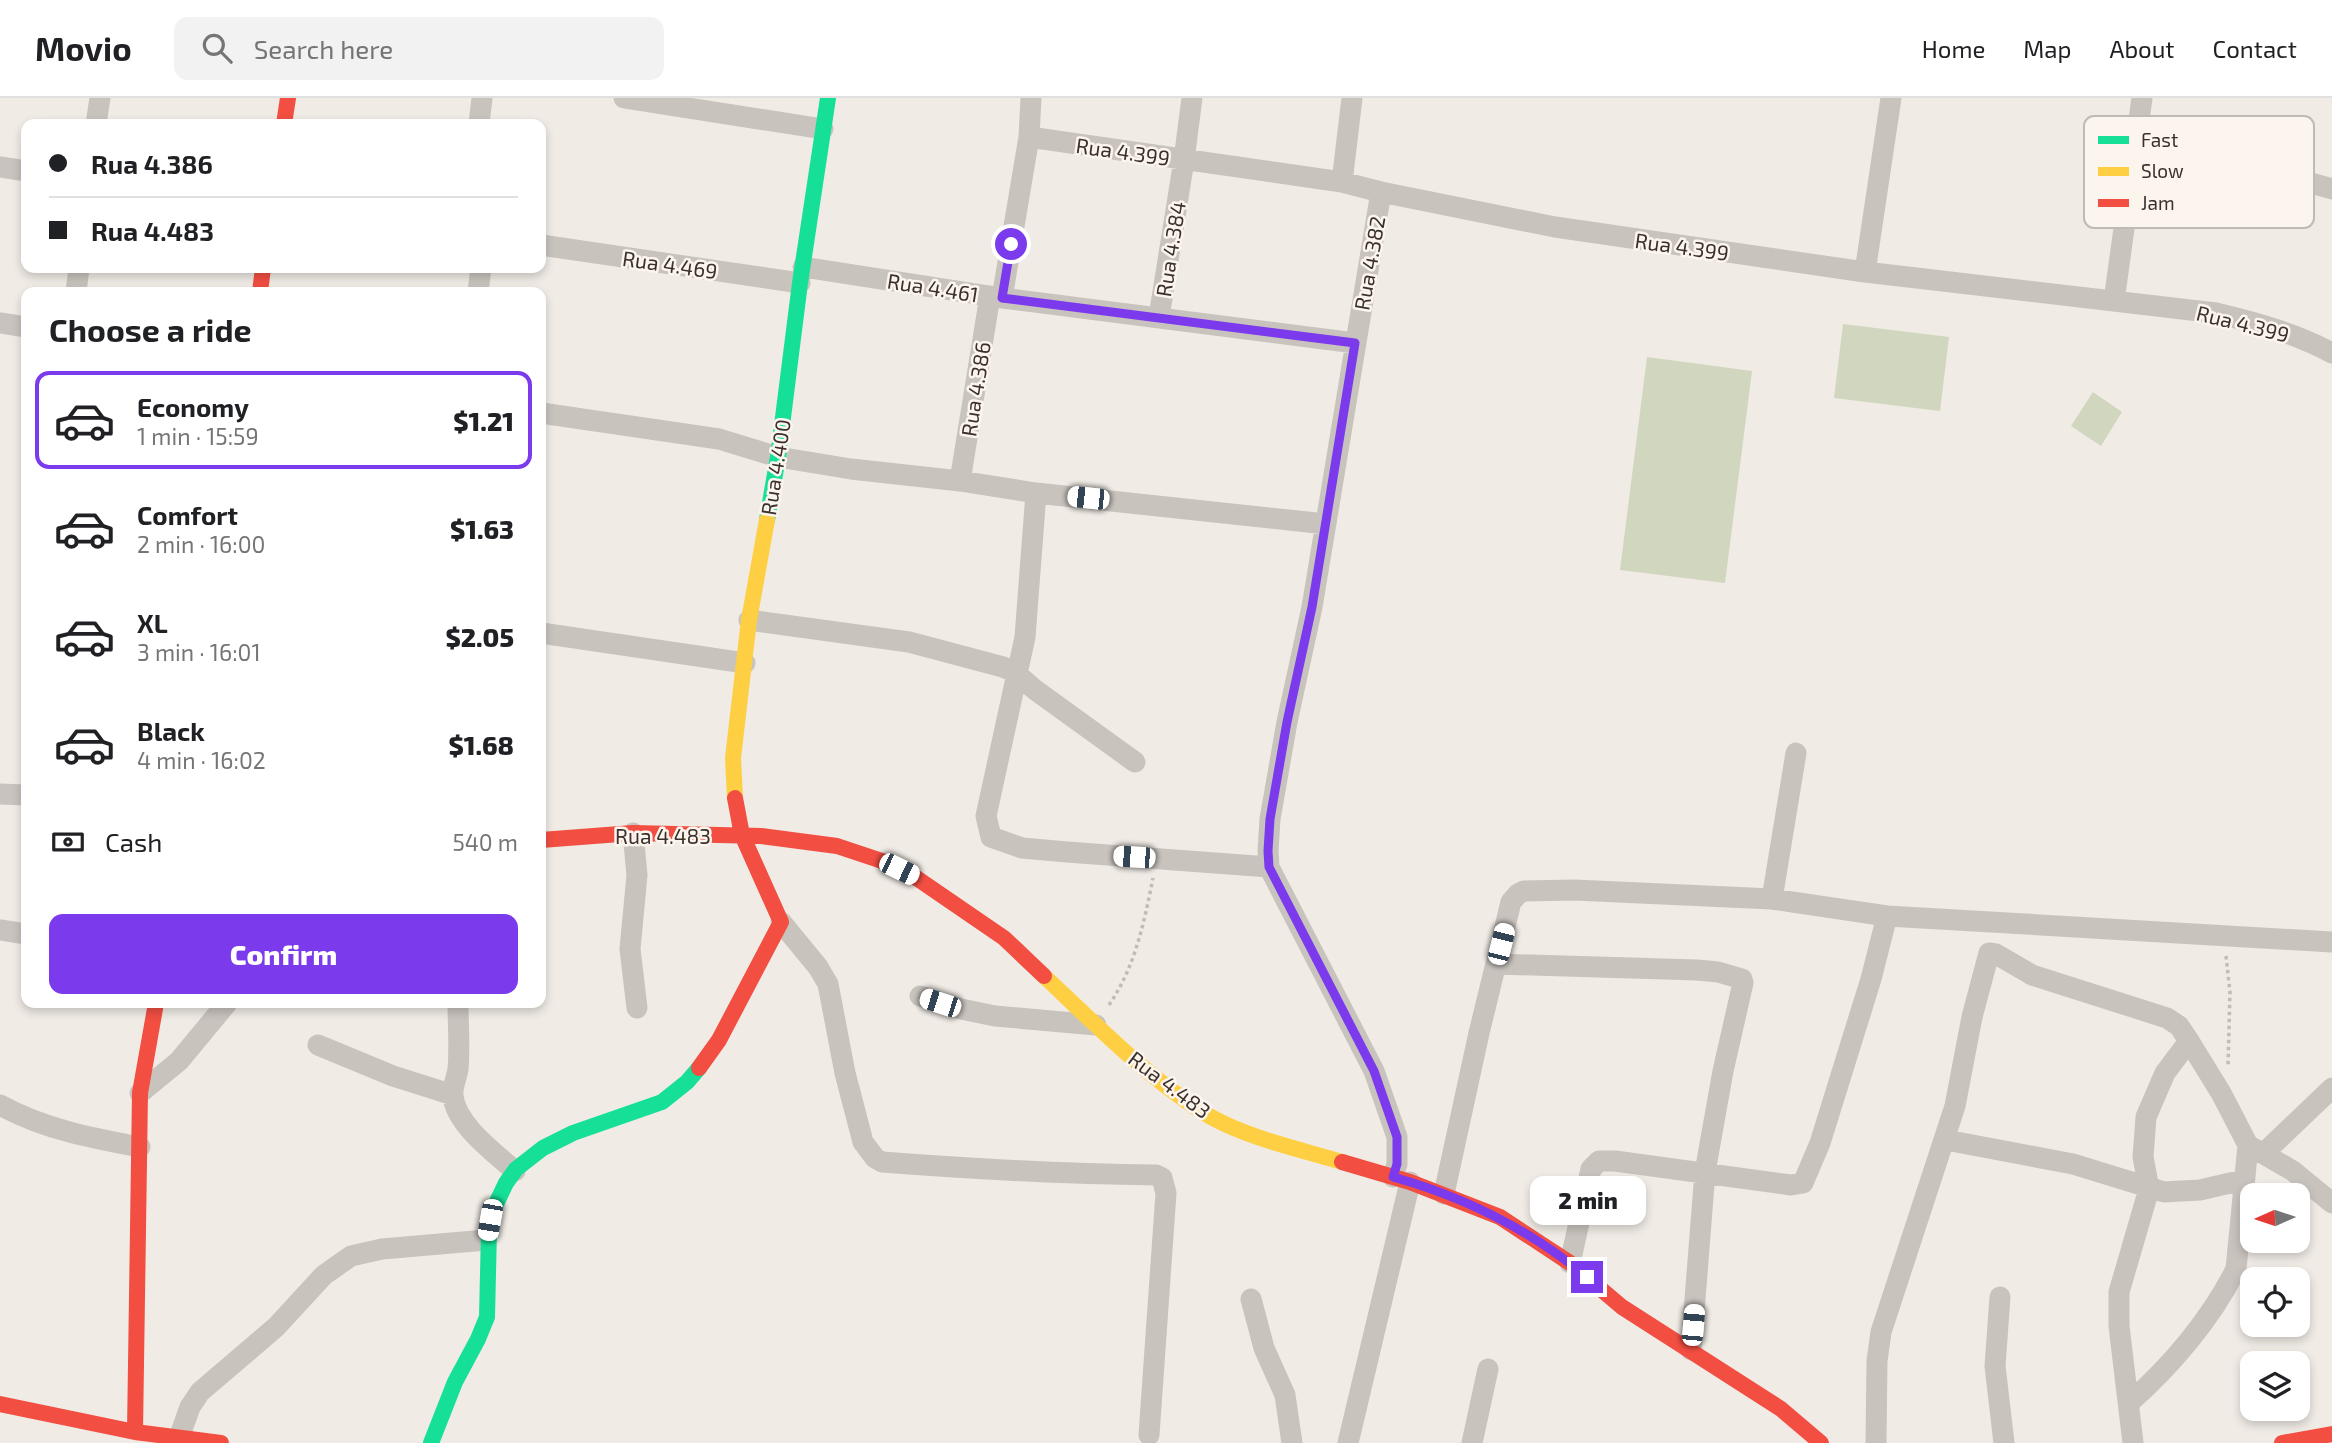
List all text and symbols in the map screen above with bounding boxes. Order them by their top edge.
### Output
search box [174,17,664,80]
text: Movio [35,28,132,68]
icon: search [198,29,236,67]
text: Search here [254,33,393,64]
text: Home [1922,34,1985,63]
text: Map [2023,34,2071,63]
text: About [2109,34,2175,63]
text: Contact [2213,34,2297,63]
legend [2084,116,2314,228]
text: Fast [2141,128,2178,151]
street label: Rua 4.399 [1074,132,1172,170]
text: Rua 4.386 [91,148,213,179]
text: Slow [2141,159,2184,182]
text: Jam [2141,191,2175,214]
street label: Rua 4.384 [1150,200,1190,298]
street label: Rua 4.382 [1348,214,1390,312]
text: Rua 4.483 [91,215,214,246]
street label: Rua 4.399 [1633,227,1731,265]
route start [995,228,1027,260]
street label: Rua 4.469 [621,245,719,283]
street label: Rua 4.461 [886,267,980,307]
street label: Rua 4.399 [2194,299,2292,347]
text: Choose a ride [49,310,252,348]
street label: Rua 4.386 [955,340,995,438]
icon: car [53,389,116,452]
text: Economy [137,391,249,422]
text: $1.21 [453,405,514,436]
street label: Rua 4.400 [755,417,795,517]
text: 1 min · 15:59 [137,422,259,450]
car [1067,485,1110,511]
icon: car [53,497,116,560]
text: Comfort [137,499,238,530]
text: $1.63 [450,513,514,544]
text: 2 min · 16:00 [137,530,265,558]
icon: car [53,605,116,668]
text: XL [137,607,168,638]
text: $2.05 [445,621,514,652]
text: 3 min · 16:01 [137,638,261,666]
icon: car [53,713,116,776]
text: Black [137,715,205,746]
text: $1.68 [448,729,514,760]
text: 4 min · 16:02 [137,746,266,774]
icon: cash [49,823,87,861]
street label: Rua 4.483 [615,823,711,848]
text: Cash [105,826,162,857]
text: 540 m [452,828,518,856]
car [1113,845,1156,869]
car [876,850,923,888]
button: Confirm [49,914,518,994]
car [1486,921,1517,967]
car [917,987,964,1019]
street label: Rua 4.483 [1124,1045,1216,1123]
callout: 2 min [1529,1176,1645,1224]
north arrow [2240,1183,2310,1253]
map controls [2240,1183,2310,1421]
text: 2 min [1558,1186,1618,1214]
car [477,1197,504,1243]
route end [1571,1261,1603,1293]
button: locate [2240,1267,2310,1337]
car [1681,1303,1706,1347]
button: layers [2240,1351,2310,1421]

